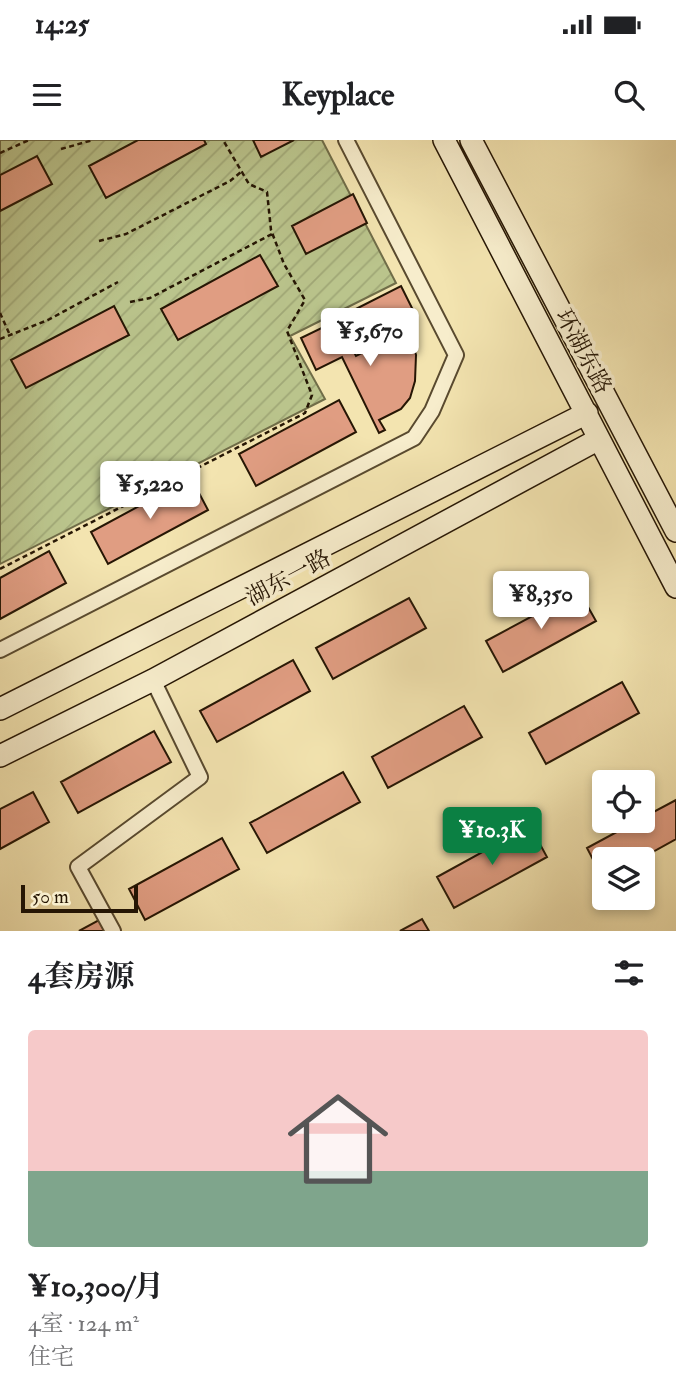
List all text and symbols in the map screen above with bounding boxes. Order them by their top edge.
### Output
text: 14:25 [35,9,89,41]
text: Keyplace [282,75,394,115]
icon: menu [28,76,66,114]
icon: search [610,76,648,114]
street label: 环湖东路 [549,304,618,399]
pin: ¥5,670 [313,308,427,368]
text: ¥5,670 [337,316,403,345]
pin: ¥5,220 [93,462,207,521]
text: ¥5,220 [116,469,184,498]
street label: 湖东一路 [241,543,336,612]
pin: ¥8,350 [484,572,598,631]
text: ¥8,350 [509,579,573,608]
map controls [592,770,655,910]
button: locate [592,770,655,833]
pin: ¥10.3K [435,808,549,867]
text: ¥10.3K [459,815,525,844]
button: layers [592,847,655,910]
scale bar [21,882,138,914]
text: 50 m [32,885,69,909]
icon: filters [610,954,648,992]
text: 4套房源 [28,958,134,995]
icon: home [275,1076,401,1202]
text: ¥10,300/月 [28,1268,164,1305]
text: 4室 · 124 m² [28,1309,139,1338]
text: 住宅 [28,1342,74,1371]

